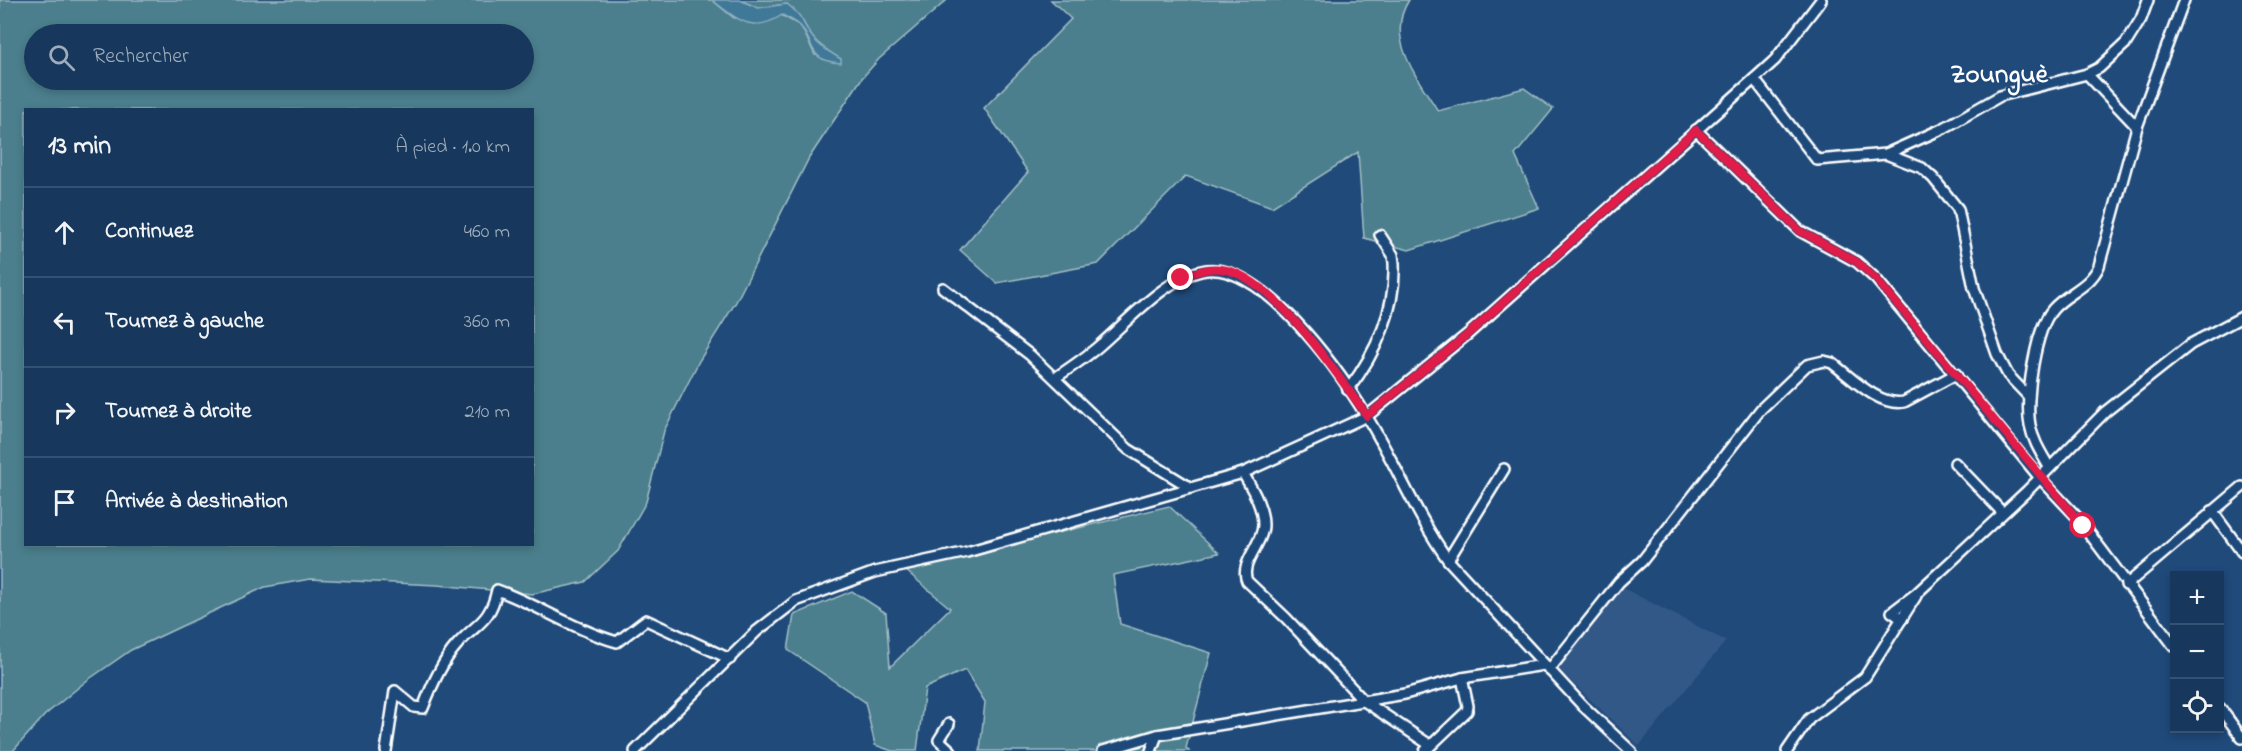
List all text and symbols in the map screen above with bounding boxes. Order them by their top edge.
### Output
search box [24,24,534,90]
icon: search [45,41,78,74]
text: Rechercher [93,41,189,73]
district label: Zounguè [1950,56,2049,96]
text: 13 min [48,128,111,166]
text: À pied · 1.0 km [395,133,510,162]
icon: ahead [48,216,81,249]
text: Continuez [105,216,193,248]
text: 460 m [464,218,510,247]
route end [1167,264,1193,290]
icon: left [48,306,81,339]
text: Tournez à gauche [105,306,264,338]
text: 360 m [464,308,510,337]
icon: right [48,396,81,429]
text: Tournez à droite [105,396,251,428]
text: 210 m [465,398,510,427]
icon: arrive [48,486,81,519]
text: Arrivée à destination [105,486,288,518]
route start [2069,512,2095,538]
map controls [2170,571,2224,733]
button: + [2170,571,2224,625]
button: − [2170,625,2224,679]
button: locate [2170,679,2224,733]

